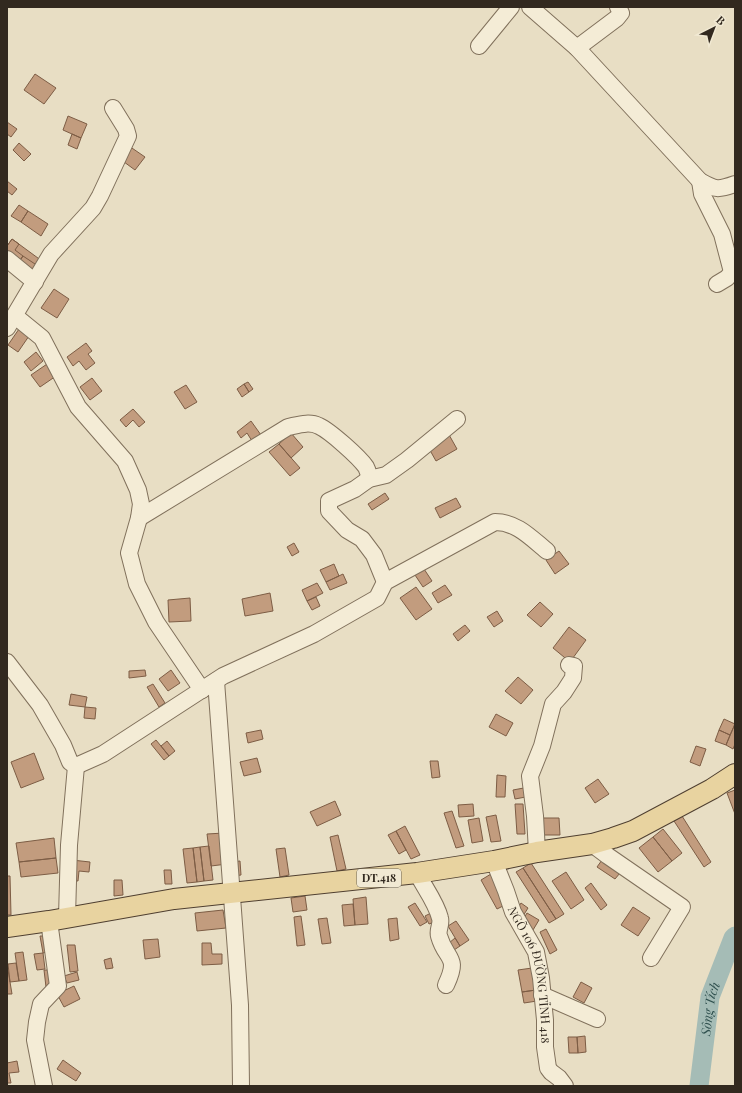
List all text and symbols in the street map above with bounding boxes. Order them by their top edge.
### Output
north arrow [694,8,734,48]
text: B [713,12,729,29]
road number: ĐT.418 [357,869,401,887]
street label: NGÕ 106 ĐƯỜNG TỈNH 418 [505,904,554,1043]
water label: Sông Tích [696,979,723,1038]

